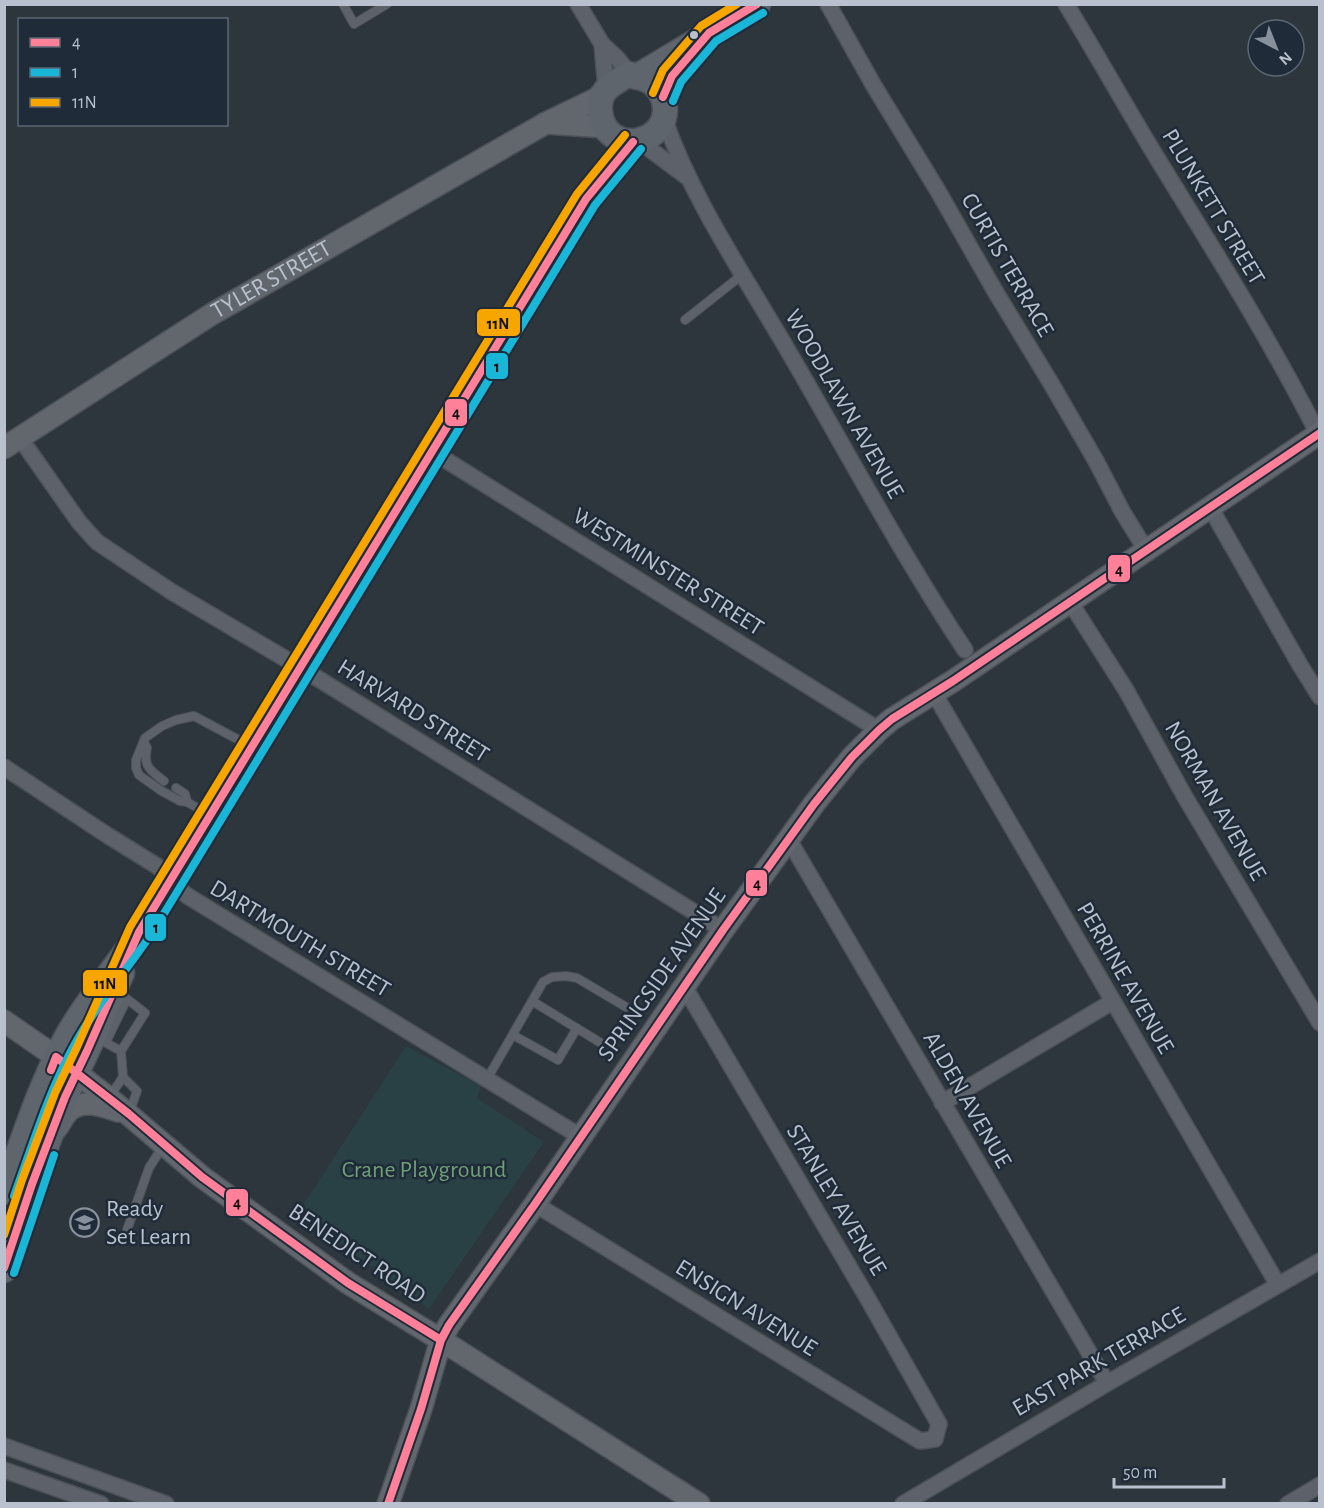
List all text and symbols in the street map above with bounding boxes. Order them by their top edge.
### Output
legend [18,18,228,126]
north arrow [1246,18,1306,78]
unlabelled marker [688,29,700,41]
text: 4 [72,34,81,52]
text: N [1276,49,1295,68]
text: 1 [72,64,78,82]
text: 11N [72,94,97,112]
street label: PLUNKETT STREET [1157,125,1269,289]
street label: CURTIS TERRACE [956,189,1058,341]
street label: TYLER STREET [207,236,336,324]
street label: WOODLAWN AVENUE [780,306,908,503]
line badge: 11N [476,308,521,337]
text: 11N [487,316,509,332]
line badge: 1 [485,352,509,380]
text: 1 [494,359,500,375]
line badge: 4 [444,398,468,427]
text: 4 [452,405,460,421]
street label: WESTMINSTER STREET [568,504,768,641]
line badge: 4 [1107,554,1131,583]
text: 4 [1115,562,1123,578]
street label: HARVARD STREET [333,655,493,767]
street label: NORMAN AVENUE [1160,717,1270,885]
line badge: 4 [745,869,768,897]
street label: DARTMOUTH STREET [206,876,394,1002]
text: 4 [753,876,761,892]
street label: SPRINGSIDE AVENUE [594,884,731,1066]
street label: PERRINE AVENUE [1072,898,1178,1058]
line badge: 1 [144,913,167,942]
text: 1 [153,920,159,936]
line badge: 11N [82,969,128,997]
text: 11N [94,976,116,992]
street label: ALDEN AVENUE [918,1028,1016,1172]
street label: STANLEY AVENUE [782,1120,891,1280]
park label: Crane Playground [342,1158,506,1182]
line badge: 4 [225,1188,249,1217]
text: 4 [233,1195,241,1211]
place label: Ready Set Learn [106,1197,191,1249]
street label: BENEDICT ROAD [284,1199,430,1309]
school or university icon: Ready Set Learn [69,1207,101,1239]
street label: ENSIGN AVENUE [671,1255,821,1361]
street label: EAST PARK TERRACE [1008,1303,1190,1421]
scale bar [1114,1451,1224,1489]
text: 50 m [1123,1464,1157,1482]

